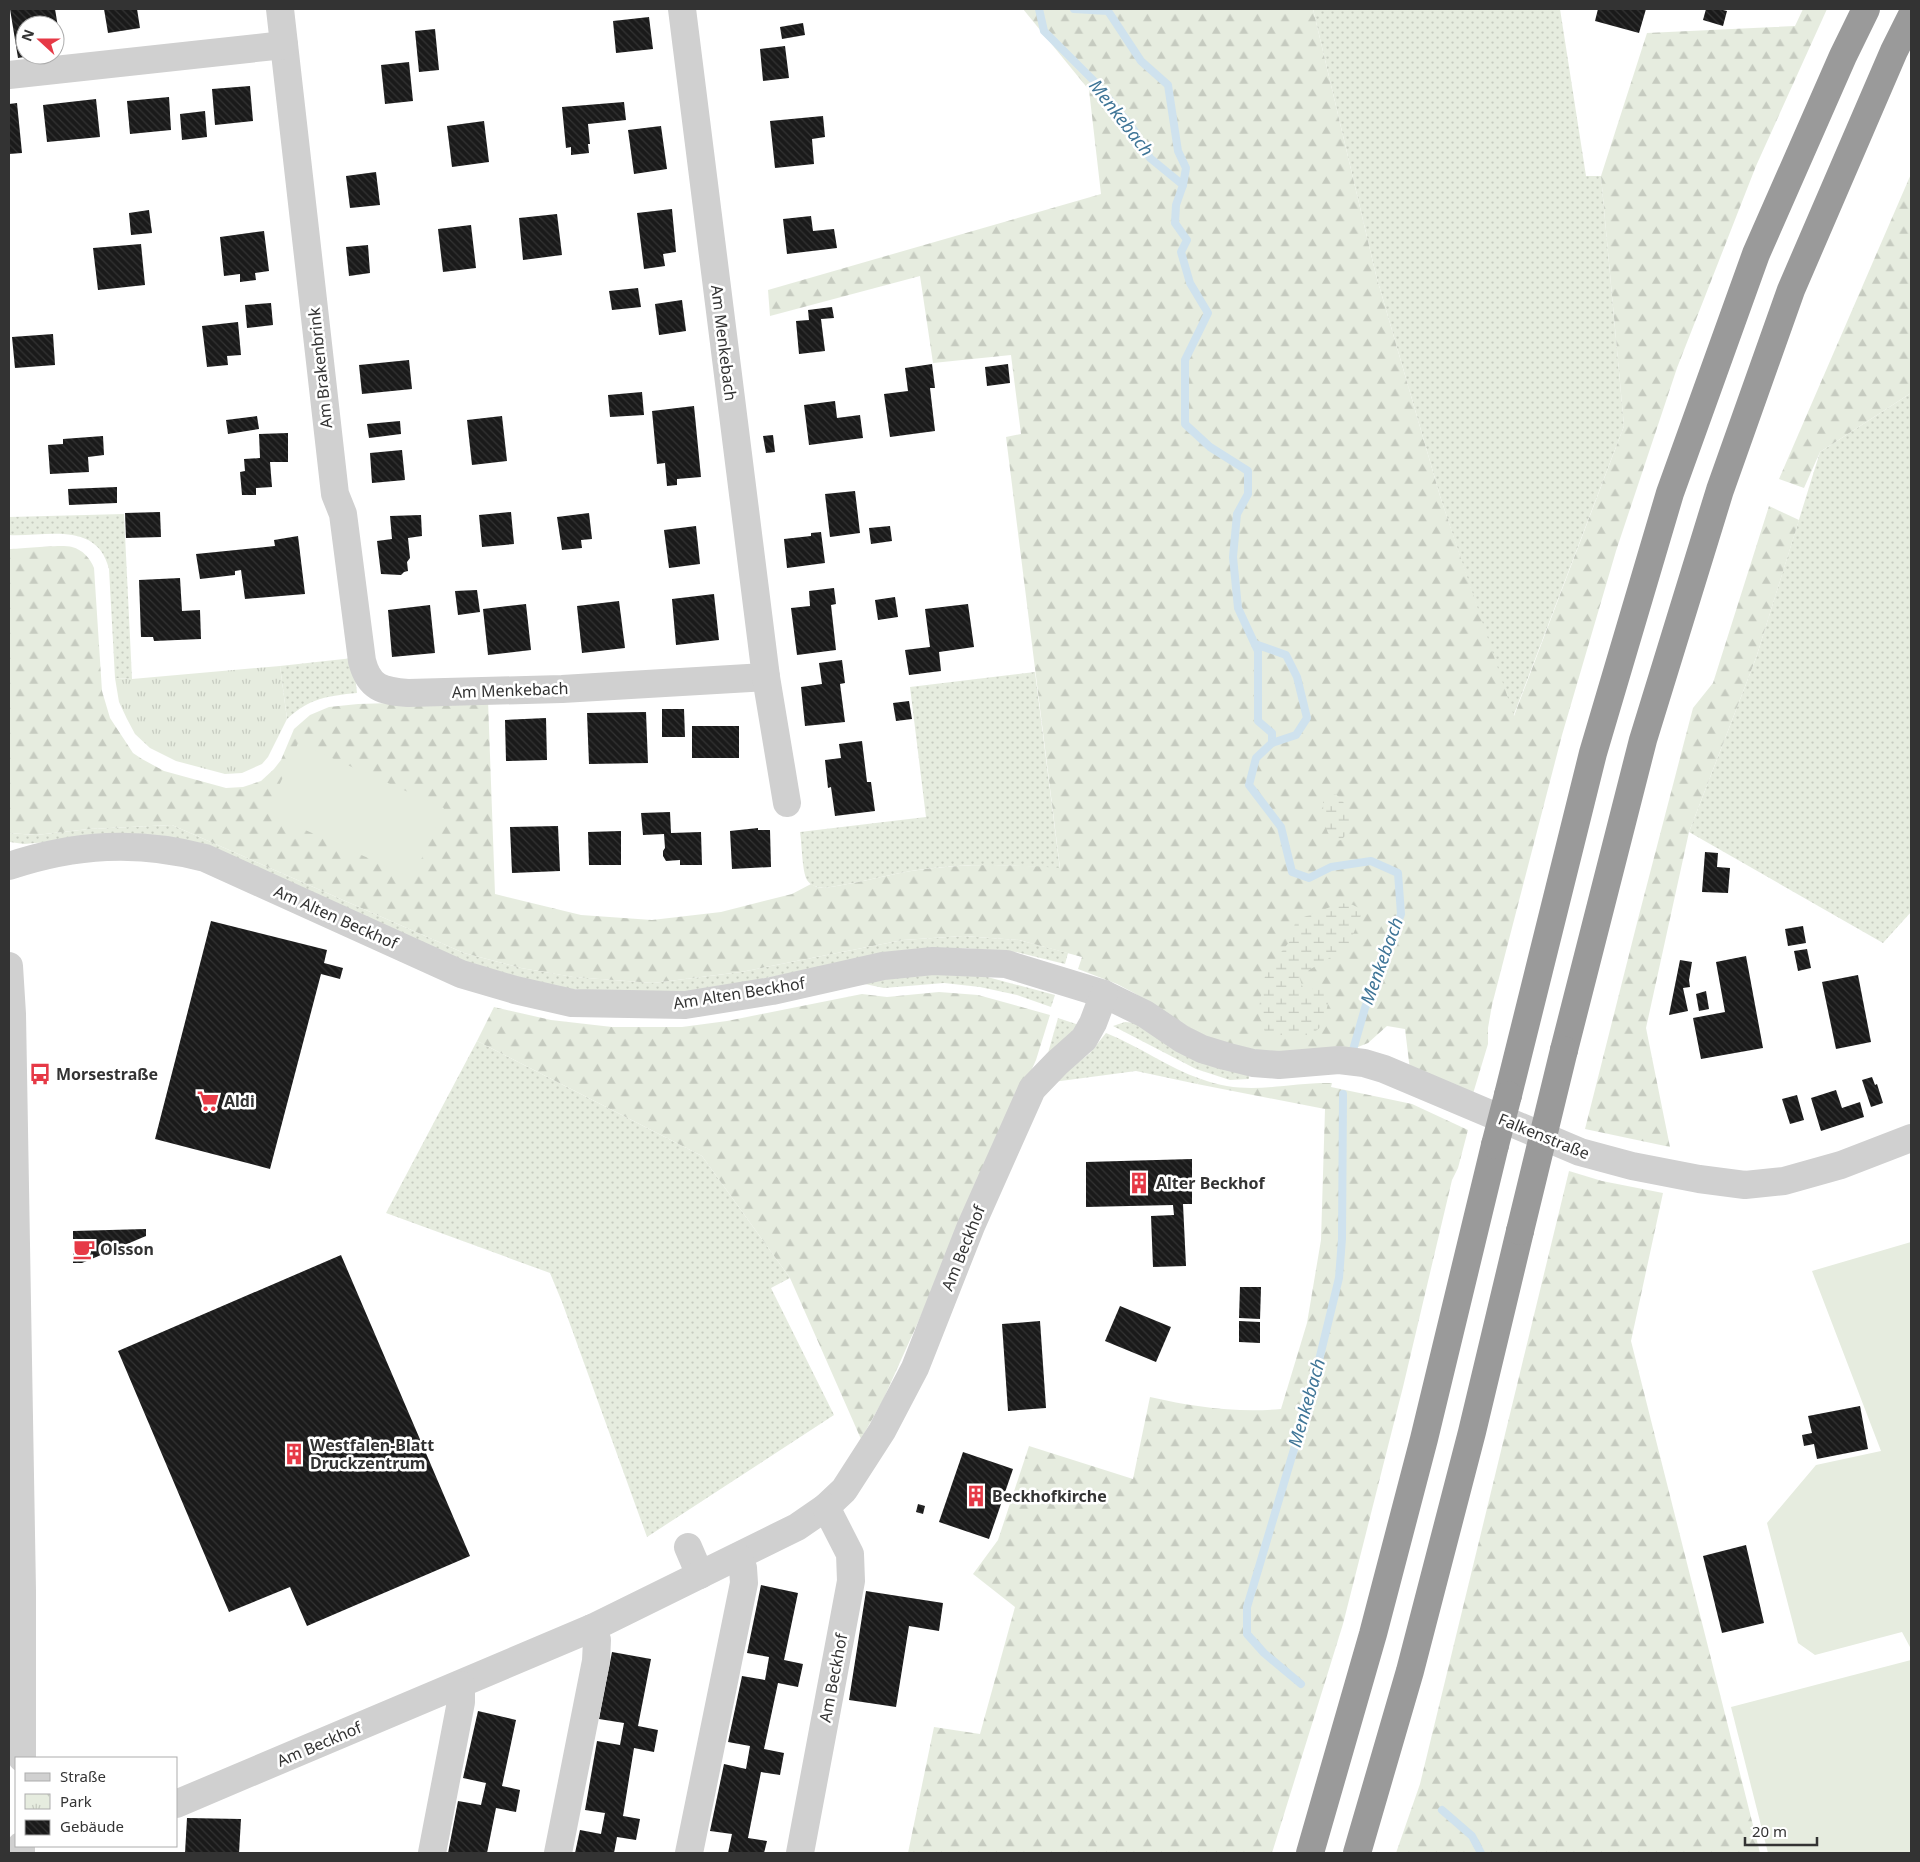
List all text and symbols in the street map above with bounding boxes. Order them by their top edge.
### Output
north arrow [15,15,65,65]
text: N [16,26,38,44]
water label: Menkebach [1084,74,1159,161]
street label: Am Menkebach [706,284,742,402]
street label: Am Brakenbrink [303,306,337,430]
street label: Am Menkebach [451,677,569,703]
street label: Am Alten Beckhof [271,880,403,955]
water label: Menkebach [1354,914,1408,1008]
street label: Am Alten Beckhof [671,971,808,1014]
bus stop icon: Morsestraße [27,1061,53,1087]
place label: Morsestraße [56,1063,158,1085]
supermarket icon: Aldi [195,1088,221,1114]
place label: Aldi [224,1090,255,1112]
street label: Falkenstraße [1495,1108,1593,1164]
building icon: Alter Beckhof [1126,1170,1152,1196]
place label: Alter Beckhof [1156,1172,1265,1194]
street label: Am Beckhof [936,1201,991,1294]
cafe icon: Olsson [71,1236,97,1262]
place label: Olsson [100,1238,154,1260]
water label: Menkebach [1282,1356,1330,1450]
place label: Westfalen-Blatt Druckzentrum [310,1434,434,1474]
building icon: Westfalen-Blatt Druckzentrum [281,1441,307,1467]
building icon: Beckhofkirche [963,1483,989,1509]
place label: Beckhofkirche [992,1485,1107,1507]
street label: Am Beckhof [814,1630,853,1724]
street label: Am Beckhof [273,1716,366,1772]
legend [15,1757,178,1847]
text: Straße [60,1766,106,1786]
text: Park [60,1791,92,1811]
scale bar [1745,1814,1818,1846]
text: Gebäude [60,1816,124,1836]
text: 20 m [1752,1821,1787,1841]

